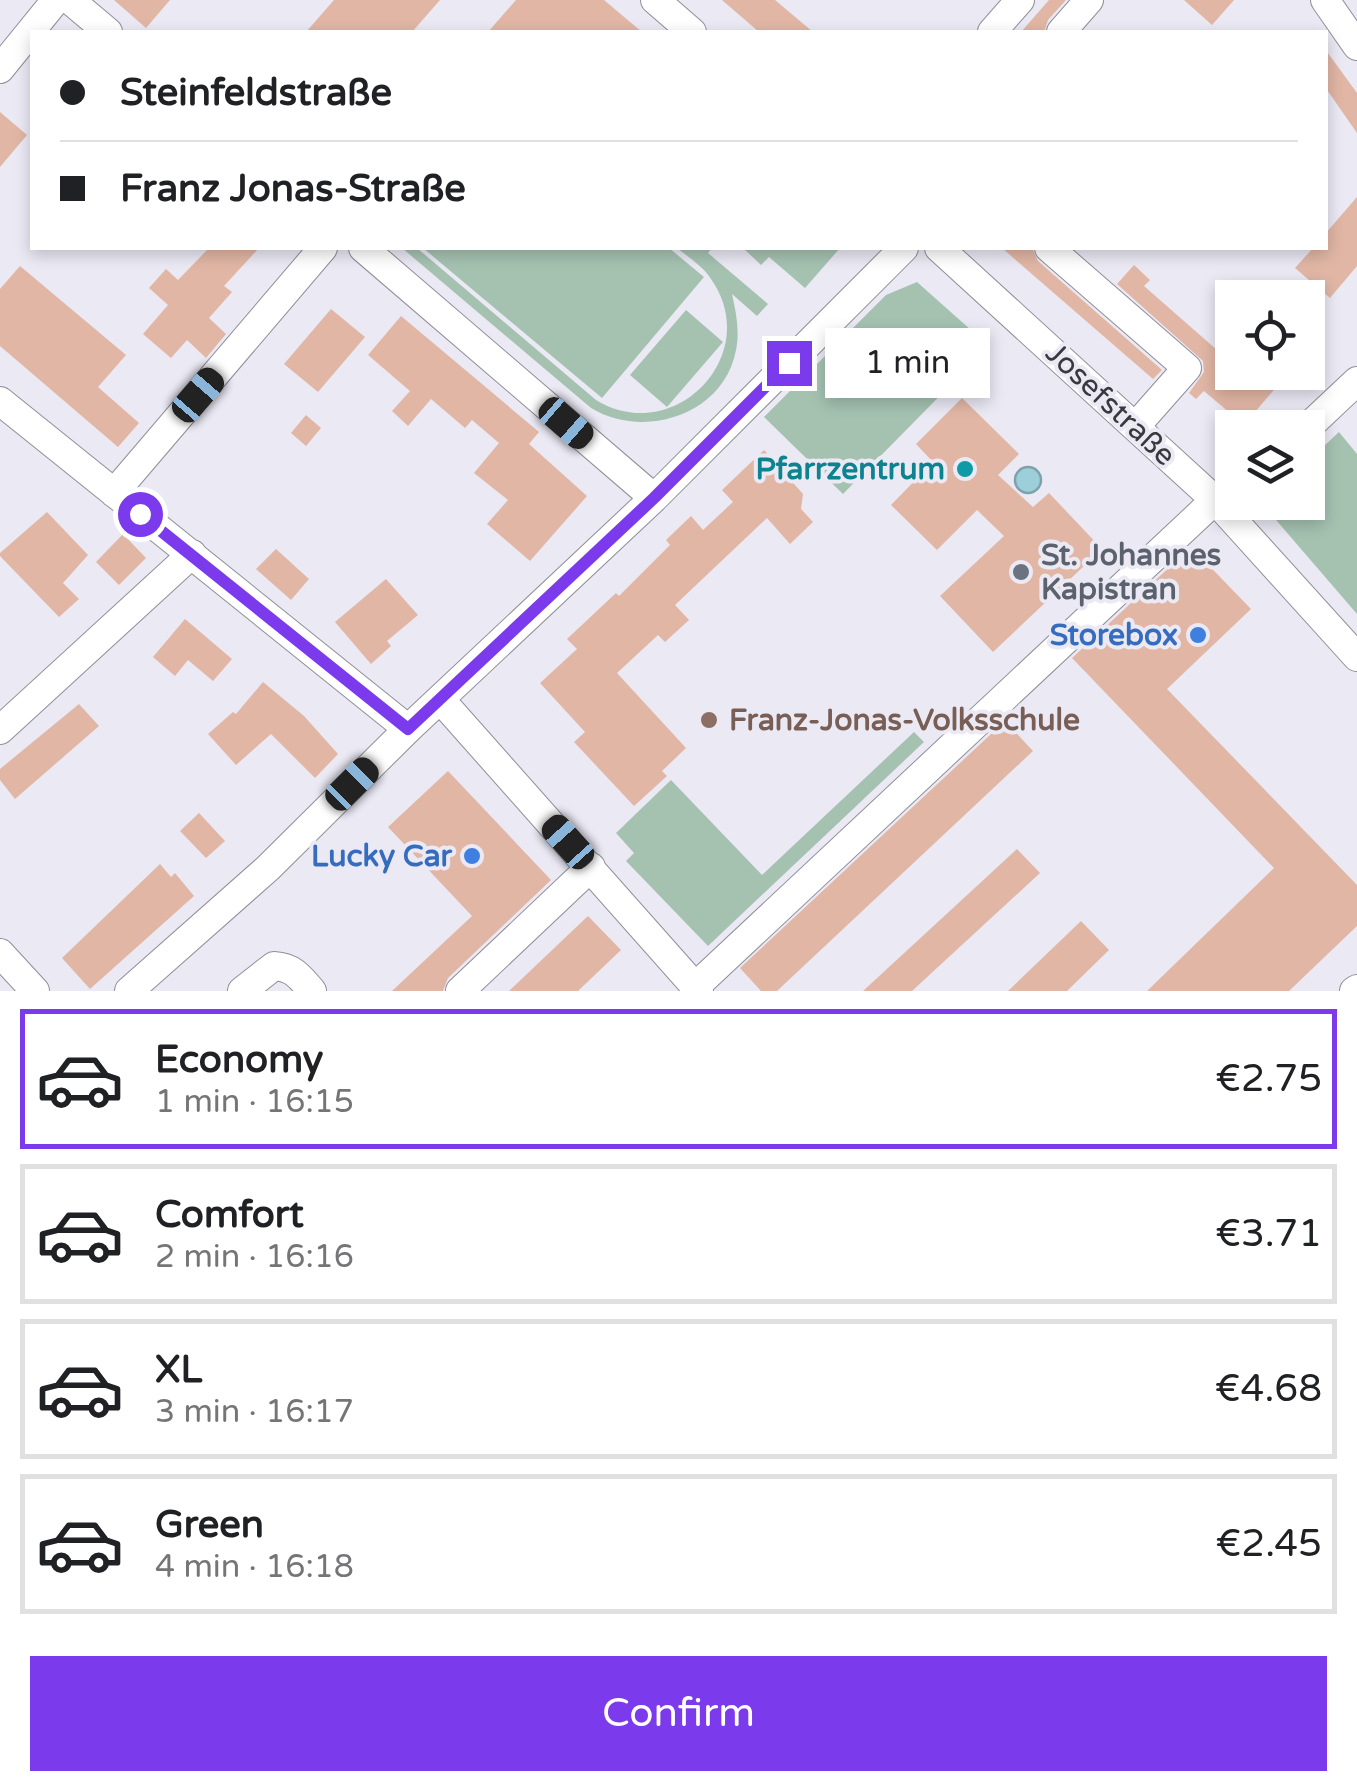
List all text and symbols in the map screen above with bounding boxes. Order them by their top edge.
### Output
text: Steinfeldstraße [120,70,392,116]
text: Franz Jonas-Straße [120,166,466,212]
map controls [1215,280,1325,520]
button: locate [1215,280,1325,390]
callout: 1 min [824,328,989,398]
street label: Josefstraße [1038,335,1183,474]
route end [767,341,812,386]
text: 1 min [865,344,950,382]
car [167,363,229,427]
car [534,392,598,454]
button: layers [1215,410,1325,520]
place label: Pfarrzentrum [755,451,945,488]
marker: Pfarrzentrum [954,458,976,480]
route start [118,492,163,537]
place label: St. Johannes Kapistran [1041,537,1221,608]
marker: St. Johannes Kapistran [1010,561,1032,583]
place label: Storebox [1050,617,1178,654]
marker: Storebox [1187,624,1209,646]
place label: Franz-Jonas-Volksschule [729,702,1080,739]
marker: Franz-Jonas-Volksschule [698,709,720,731]
car [320,752,384,816]
car [537,810,599,874]
place label: Lucky Car [311,838,453,875]
marker: Lucky Car [461,845,483,867]
icon: car [35,1034,125,1124]
text: Economy [155,1037,323,1083]
text: €2.75 [1215,1056,1322,1102]
text: 1 min · 16:15 [155,1083,354,1121]
icon: car [35,1189,125,1279]
text: Comfort [155,1192,304,1238]
text: €3.71 [1215,1211,1322,1257]
text: 2 min · 16:16 [155,1238,354,1276]
icon: car [35,1344,125,1434]
text: XL [155,1347,202,1393]
text: €4.68 [1215,1366,1322,1412]
text: 3 min · 16:17 [155,1393,354,1431]
icon: car [35,1499,125,1589]
text: Green [155,1502,264,1548]
text: €2.45 [1215,1521,1322,1567]
text: 4 min · 16:18 [155,1548,354,1586]
button: Confirm [30,1656,1327,1771]

